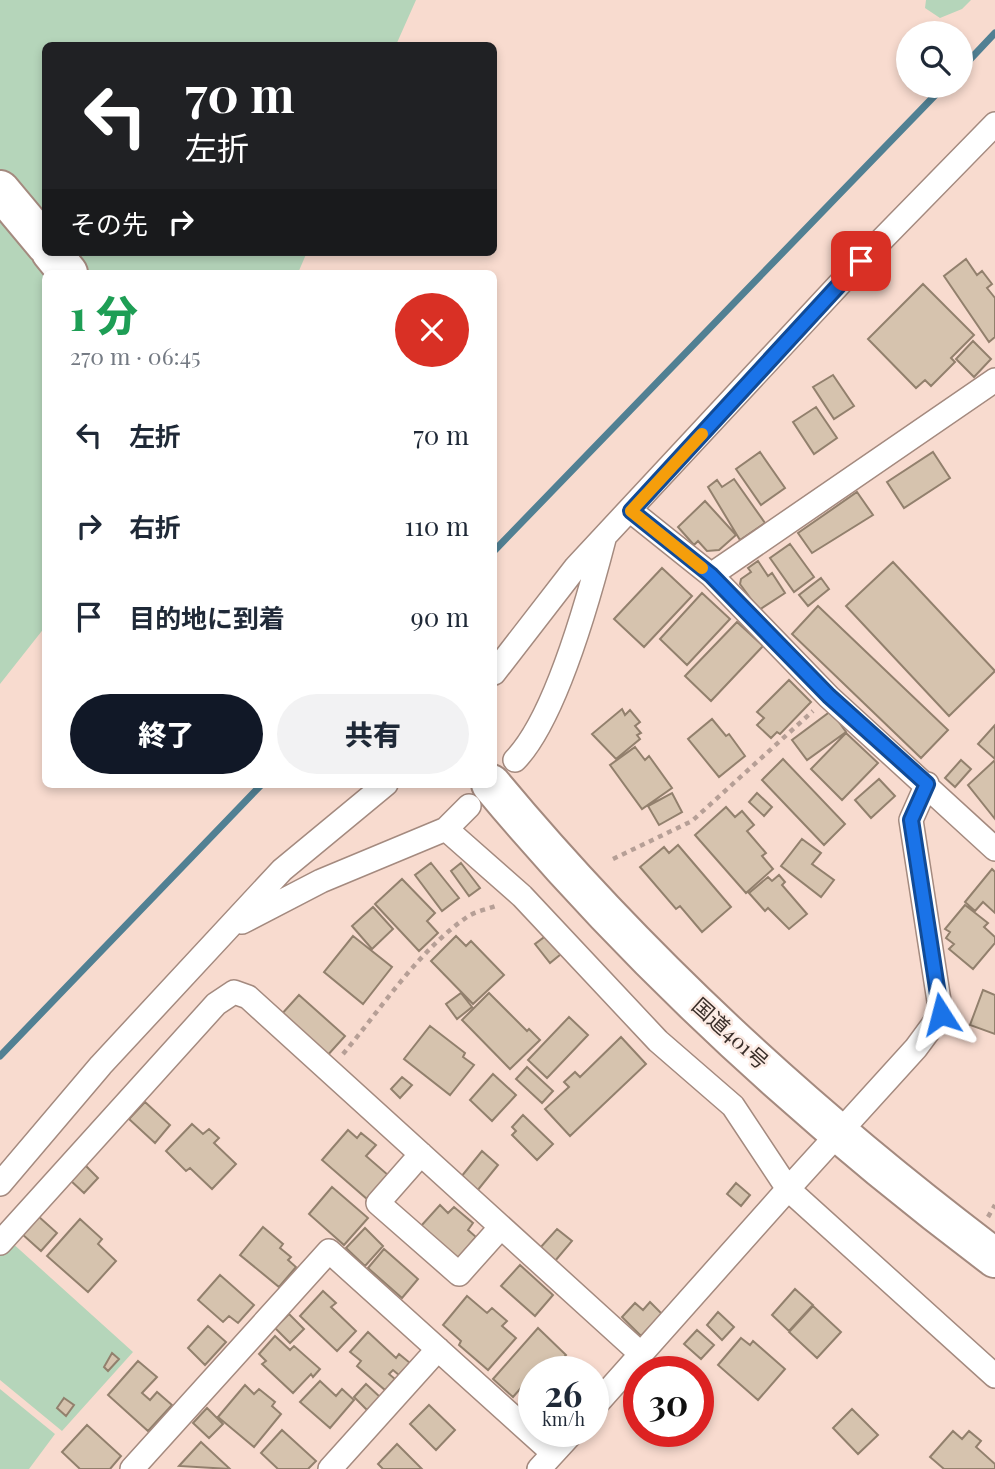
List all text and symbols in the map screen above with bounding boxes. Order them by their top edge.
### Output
map controls [896,21,973,98]
button: search [896,21,973,98]
text: 70 m [185,60,295,125]
icon: left [70,70,161,161]
text: 左折 [185,125,249,168]
icon: right [162,203,200,241]
text: その先 [70,206,148,241]
pin [831,231,891,291]
icon: arrive [842,242,880,280]
text: 1 分 [70,286,138,342]
button: close [395,293,469,367]
text: 270 m · 06:45 [70,340,201,371]
icon: left [70,416,108,454]
text: 70 m [413,417,469,452]
text: 左折 [129,418,181,453]
icon: right [70,507,108,545]
text: 110 m [405,508,469,543]
text: 右折 [129,509,181,544]
icon: arrive [70,598,108,636]
text: 90 m [411,599,469,634]
text: 目的地に到着 [129,600,285,635]
button: 終了 [70,694,263,774]
button: 共有 [277,694,469,774]
position arrow [904,977,978,1051]
street label: 国道401号 [687,991,776,1074]
speed limit sign: 30 [623,1356,714,1447]
text: 26 [545,1369,582,1416]
text: km/h [542,1407,585,1431]

